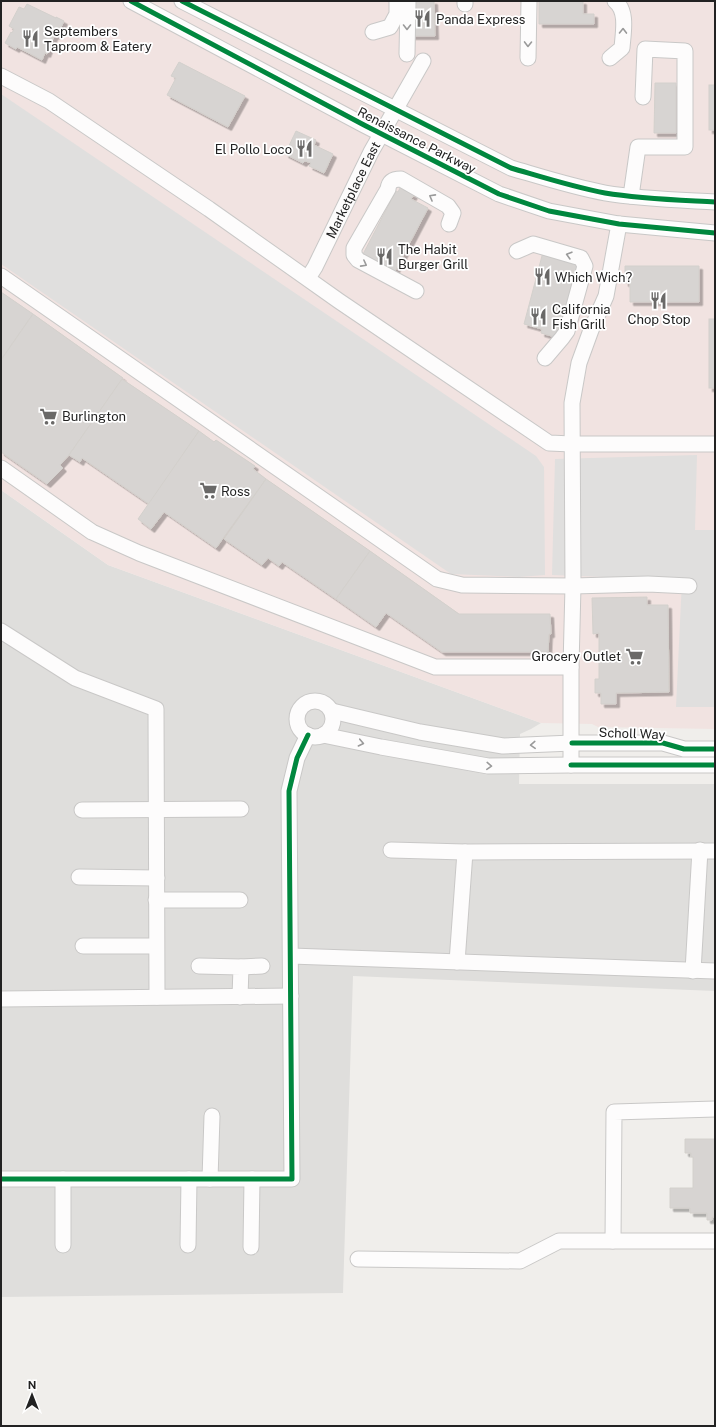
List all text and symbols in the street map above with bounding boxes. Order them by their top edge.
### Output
restaurant icon: Panda Express [413,9,433,29]
place label: Panda Express [436,12,525,27]
place label: Septembers Taproom & Eatery [44,24,152,54]
one-way arrow [403,24,412,30]
restaurant icon: Septembers Taproom & Eatery [21,28,41,48]
one-way arrow [619,28,627,34]
one-way arrow [524,41,532,47]
street label: Renaissance Parkway [355,104,479,177]
restaurant icon: El Pollo Loco [295,139,315,159]
street label: Marketplace East [323,139,383,241]
place label: El Pollo Loco [215,142,292,157]
one-way arrow [429,194,436,202]
place label: The Habit Burger Grill [398,242,468,272]
restaurant icon: The Habit Burger Grill [375,246,395,266]
one-way arrow [566,251,573,260]
one-way arrow [360,259,368,267]
restaurant icon: Which Wich? [532,267,552,287]
place label: Which Wich? [555,270,633,285]
restaurant icon: Chop Stop [649,290,669,310]
place label: California Fish Grill [552,302,611,332]
restaurant icon: California Fish Grill [529,306,549,326]
place label: Chop Stop [627,312,691,327]
supermarket icon: Burlington [39,406,59,426]
place label: Burlington [62,409,126,424]
supermarket icon: Ross [198,481,218,501]
place label: Ross [221,484,250,499]
supermarket icon: Grocery Outlet [624,646,644,666]
place label: Grocery Outlet [532,649,621,664]
street label: Scholl Way [598,725,666,742]
one-way arrow [358,739,364,747]
one-way arrow [530,741,536,749]
one-way arrow [486,761,492,770]
north arrow [12,1375,52,1415]
text: N [28,1379,36,1391]

